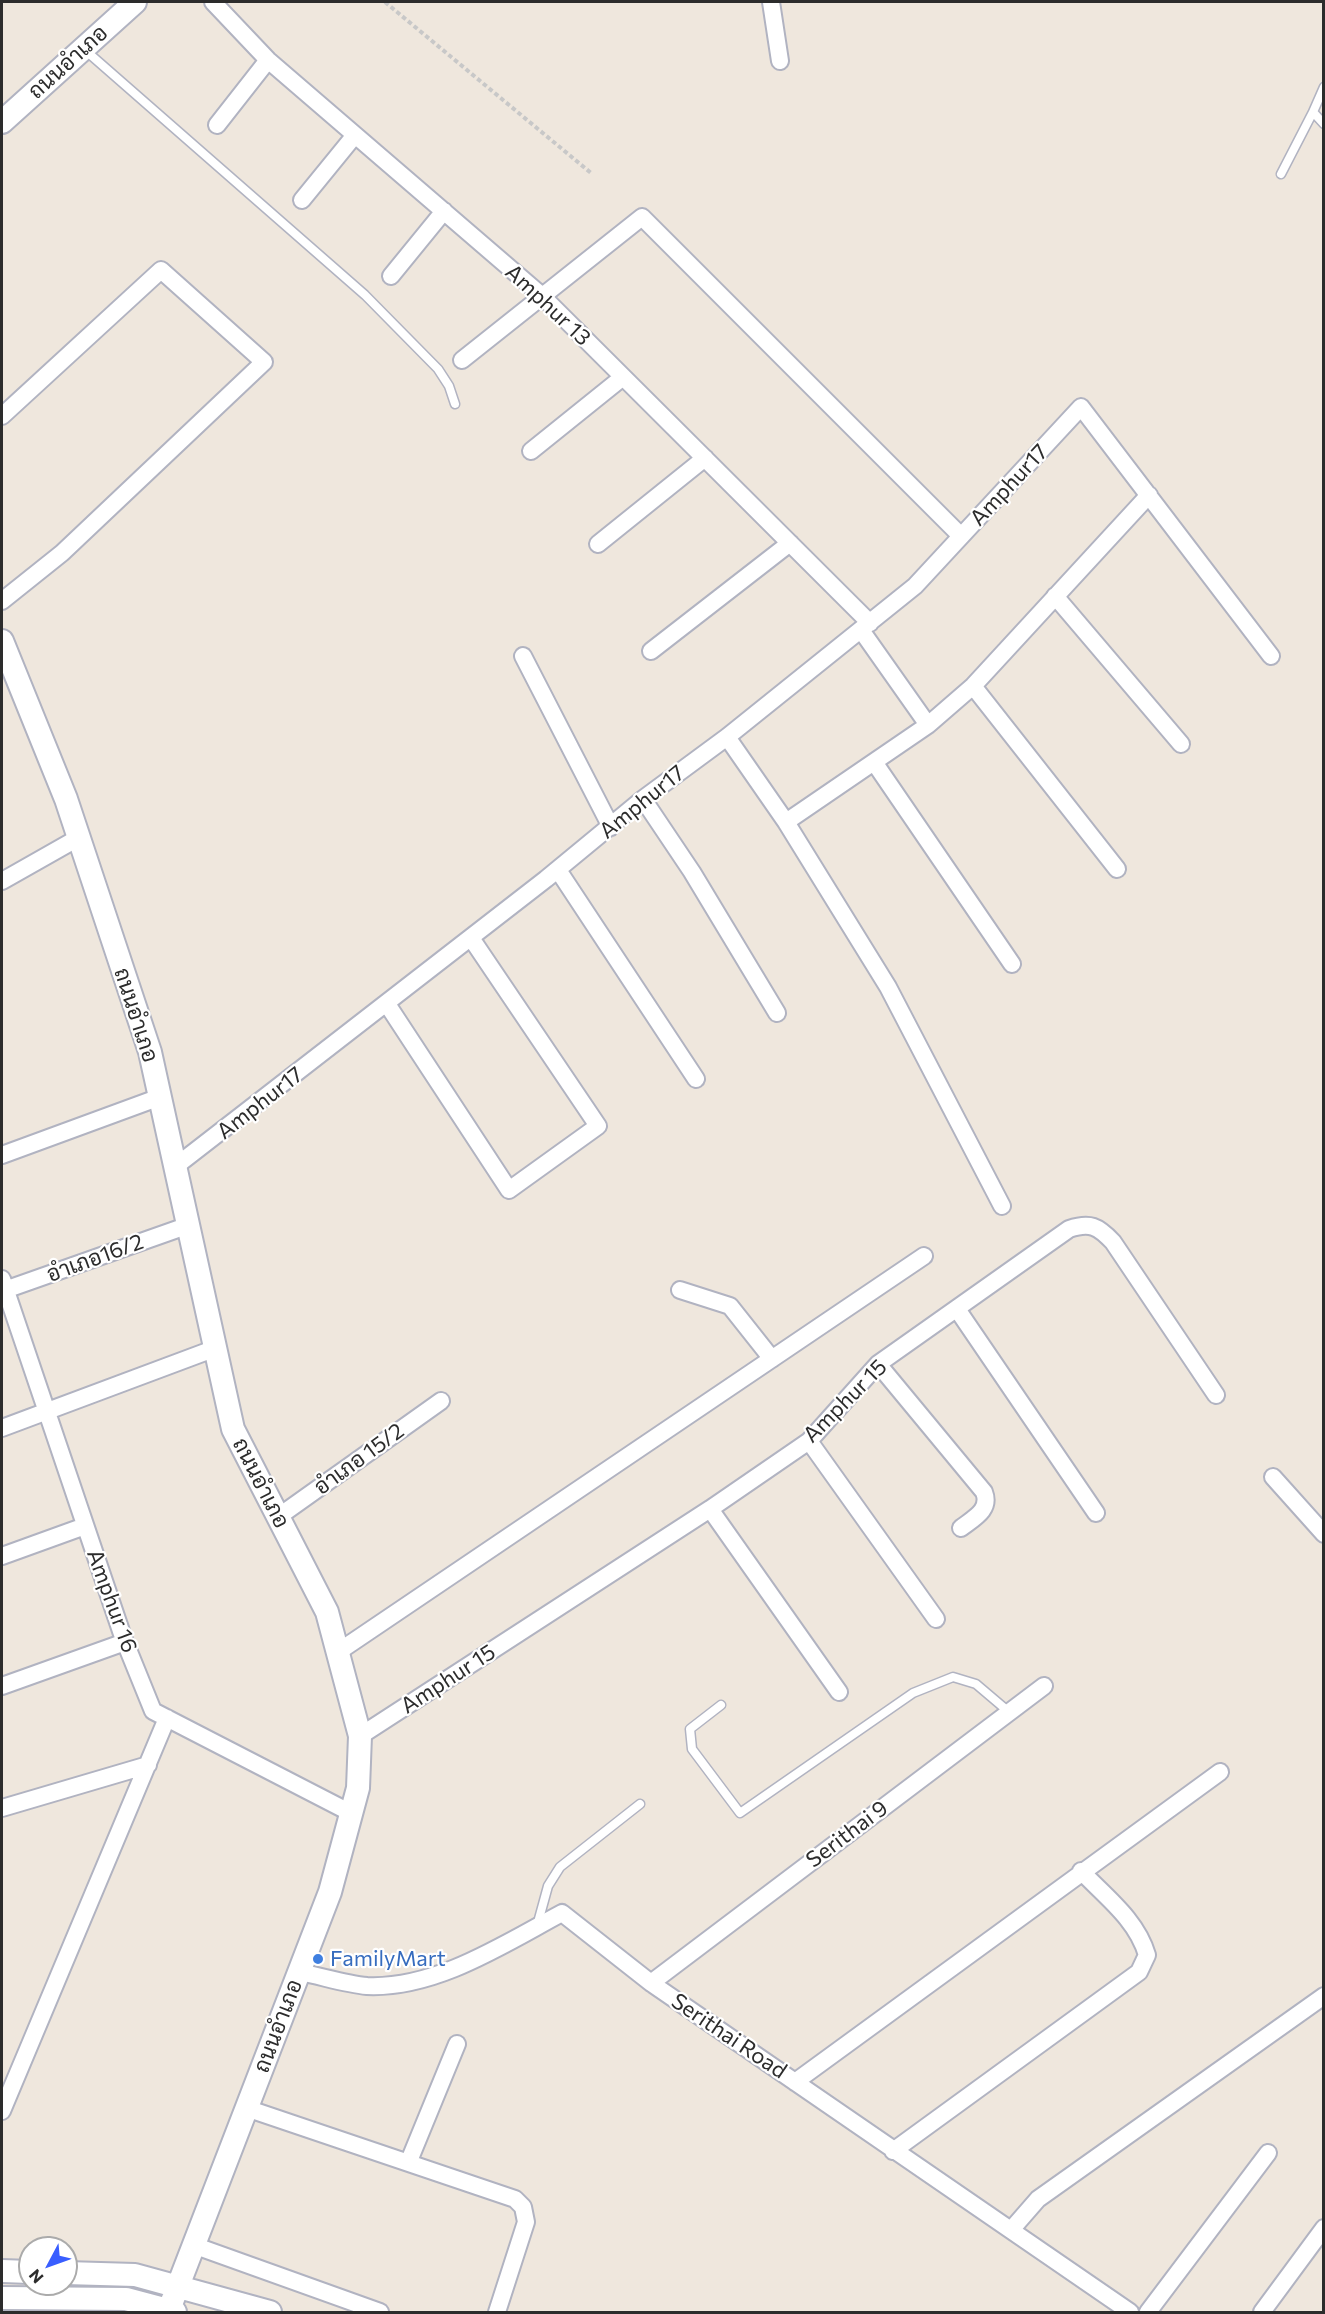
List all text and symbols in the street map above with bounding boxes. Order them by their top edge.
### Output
street label: ถนนอำเภอ [23,20,113,104]
street label: Amphur 13 [500,259,596,351]
street label: Amphur17 [965,439,1053,531]
street label: Amphur17 [594,760,690,844]
street label: ถนนอำเภอ [108,964,164,1066]
street label: Amphur17 [212,1061,308,1145]
street label: อำเภอ16/2 [43,1228,147,1288]
street label: Amphur 15 [798,1354,892,1448]
street label: อำเภอ 15/2 [309,1418,409,1500]
street label: ถนนอำเภอ [227,1433,295,1533]
street label: Amphur 16 [81,1546,143,1656]
street label: Amphur 15 [396,1639,500,1719]
street label: Serithai 9 [801,1795,893,1873]
place label: FamilyMart [330,1946,446,1972]
marker: FamilyMart [311,1952,325,1966]
street label: ถนนอำเภอ [248,1976,308,2076]
street label: Serithai Road [666,1988,792,2084]
north arrow [18,2236,78,2296]
text: N [24,2266,47,2288]

